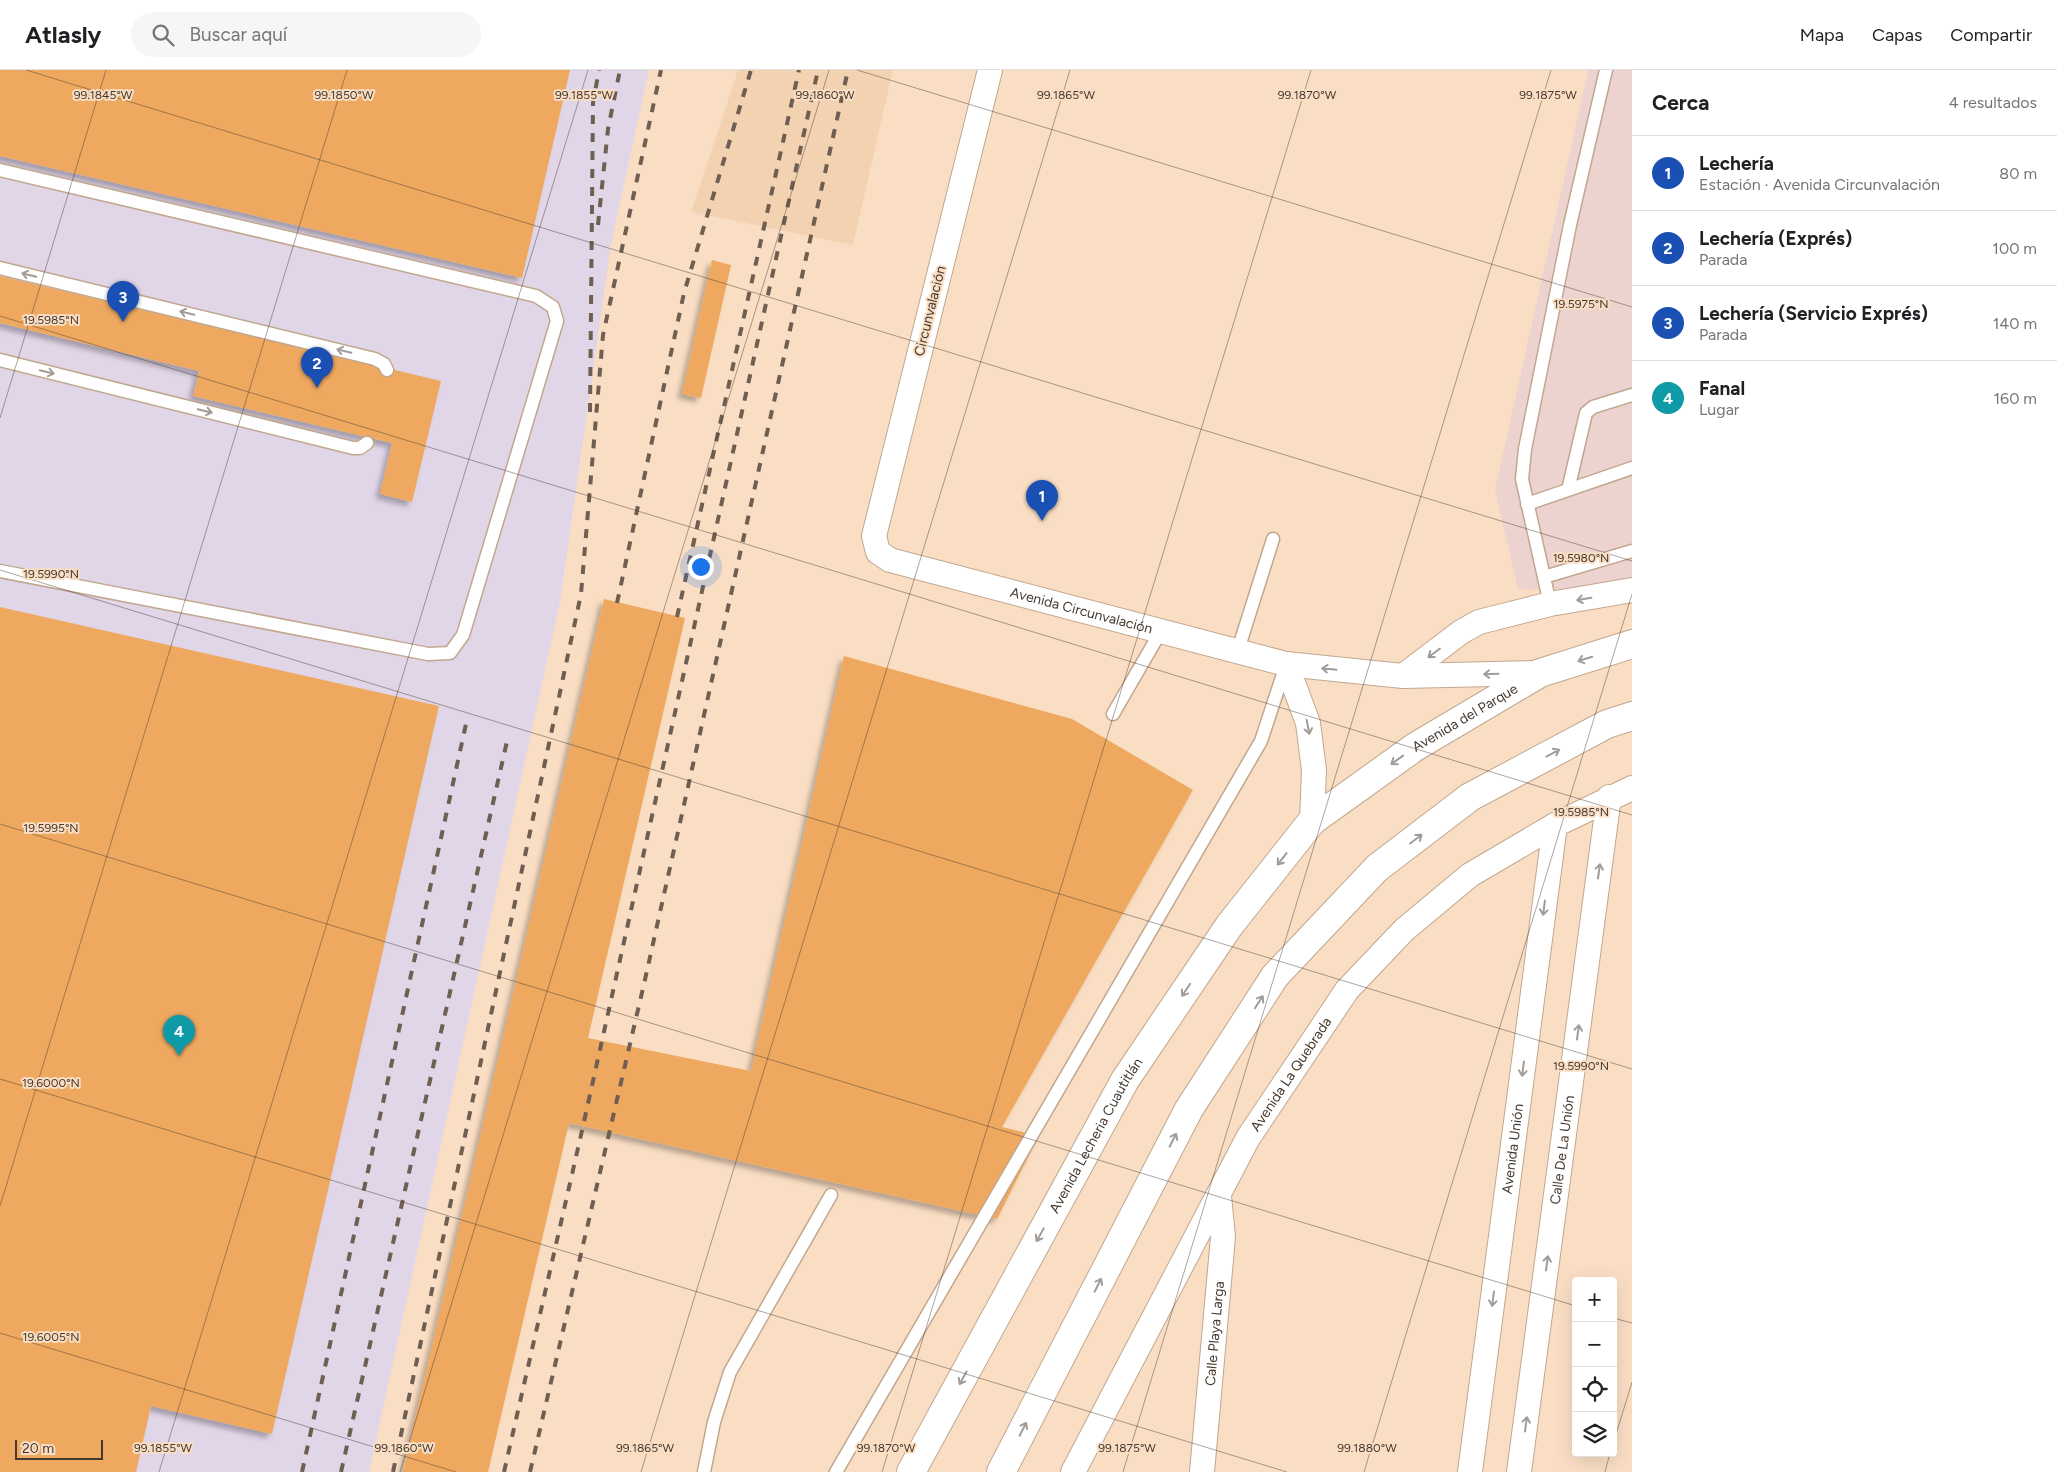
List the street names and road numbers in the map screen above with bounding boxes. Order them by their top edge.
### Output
street label: Circunvalación [911,264,949,358]
street label: Avenida Circunvalación [1008,583,1155,637]
street label: Avenida del Parque [1409,679,1521,755]
street label: Avenida La Quebrada [1247,1014,1335,1134]
street label: Avenida Lecheria Cuautitlán [1046,1054,1146,1216]
street label: Calle De La Unión [1546,1094,1578,1206]
street label: Avenida Unión [1498,1102,1527,1195]
street label: Calle Playa Larga [1201,1280,1228,1387]

